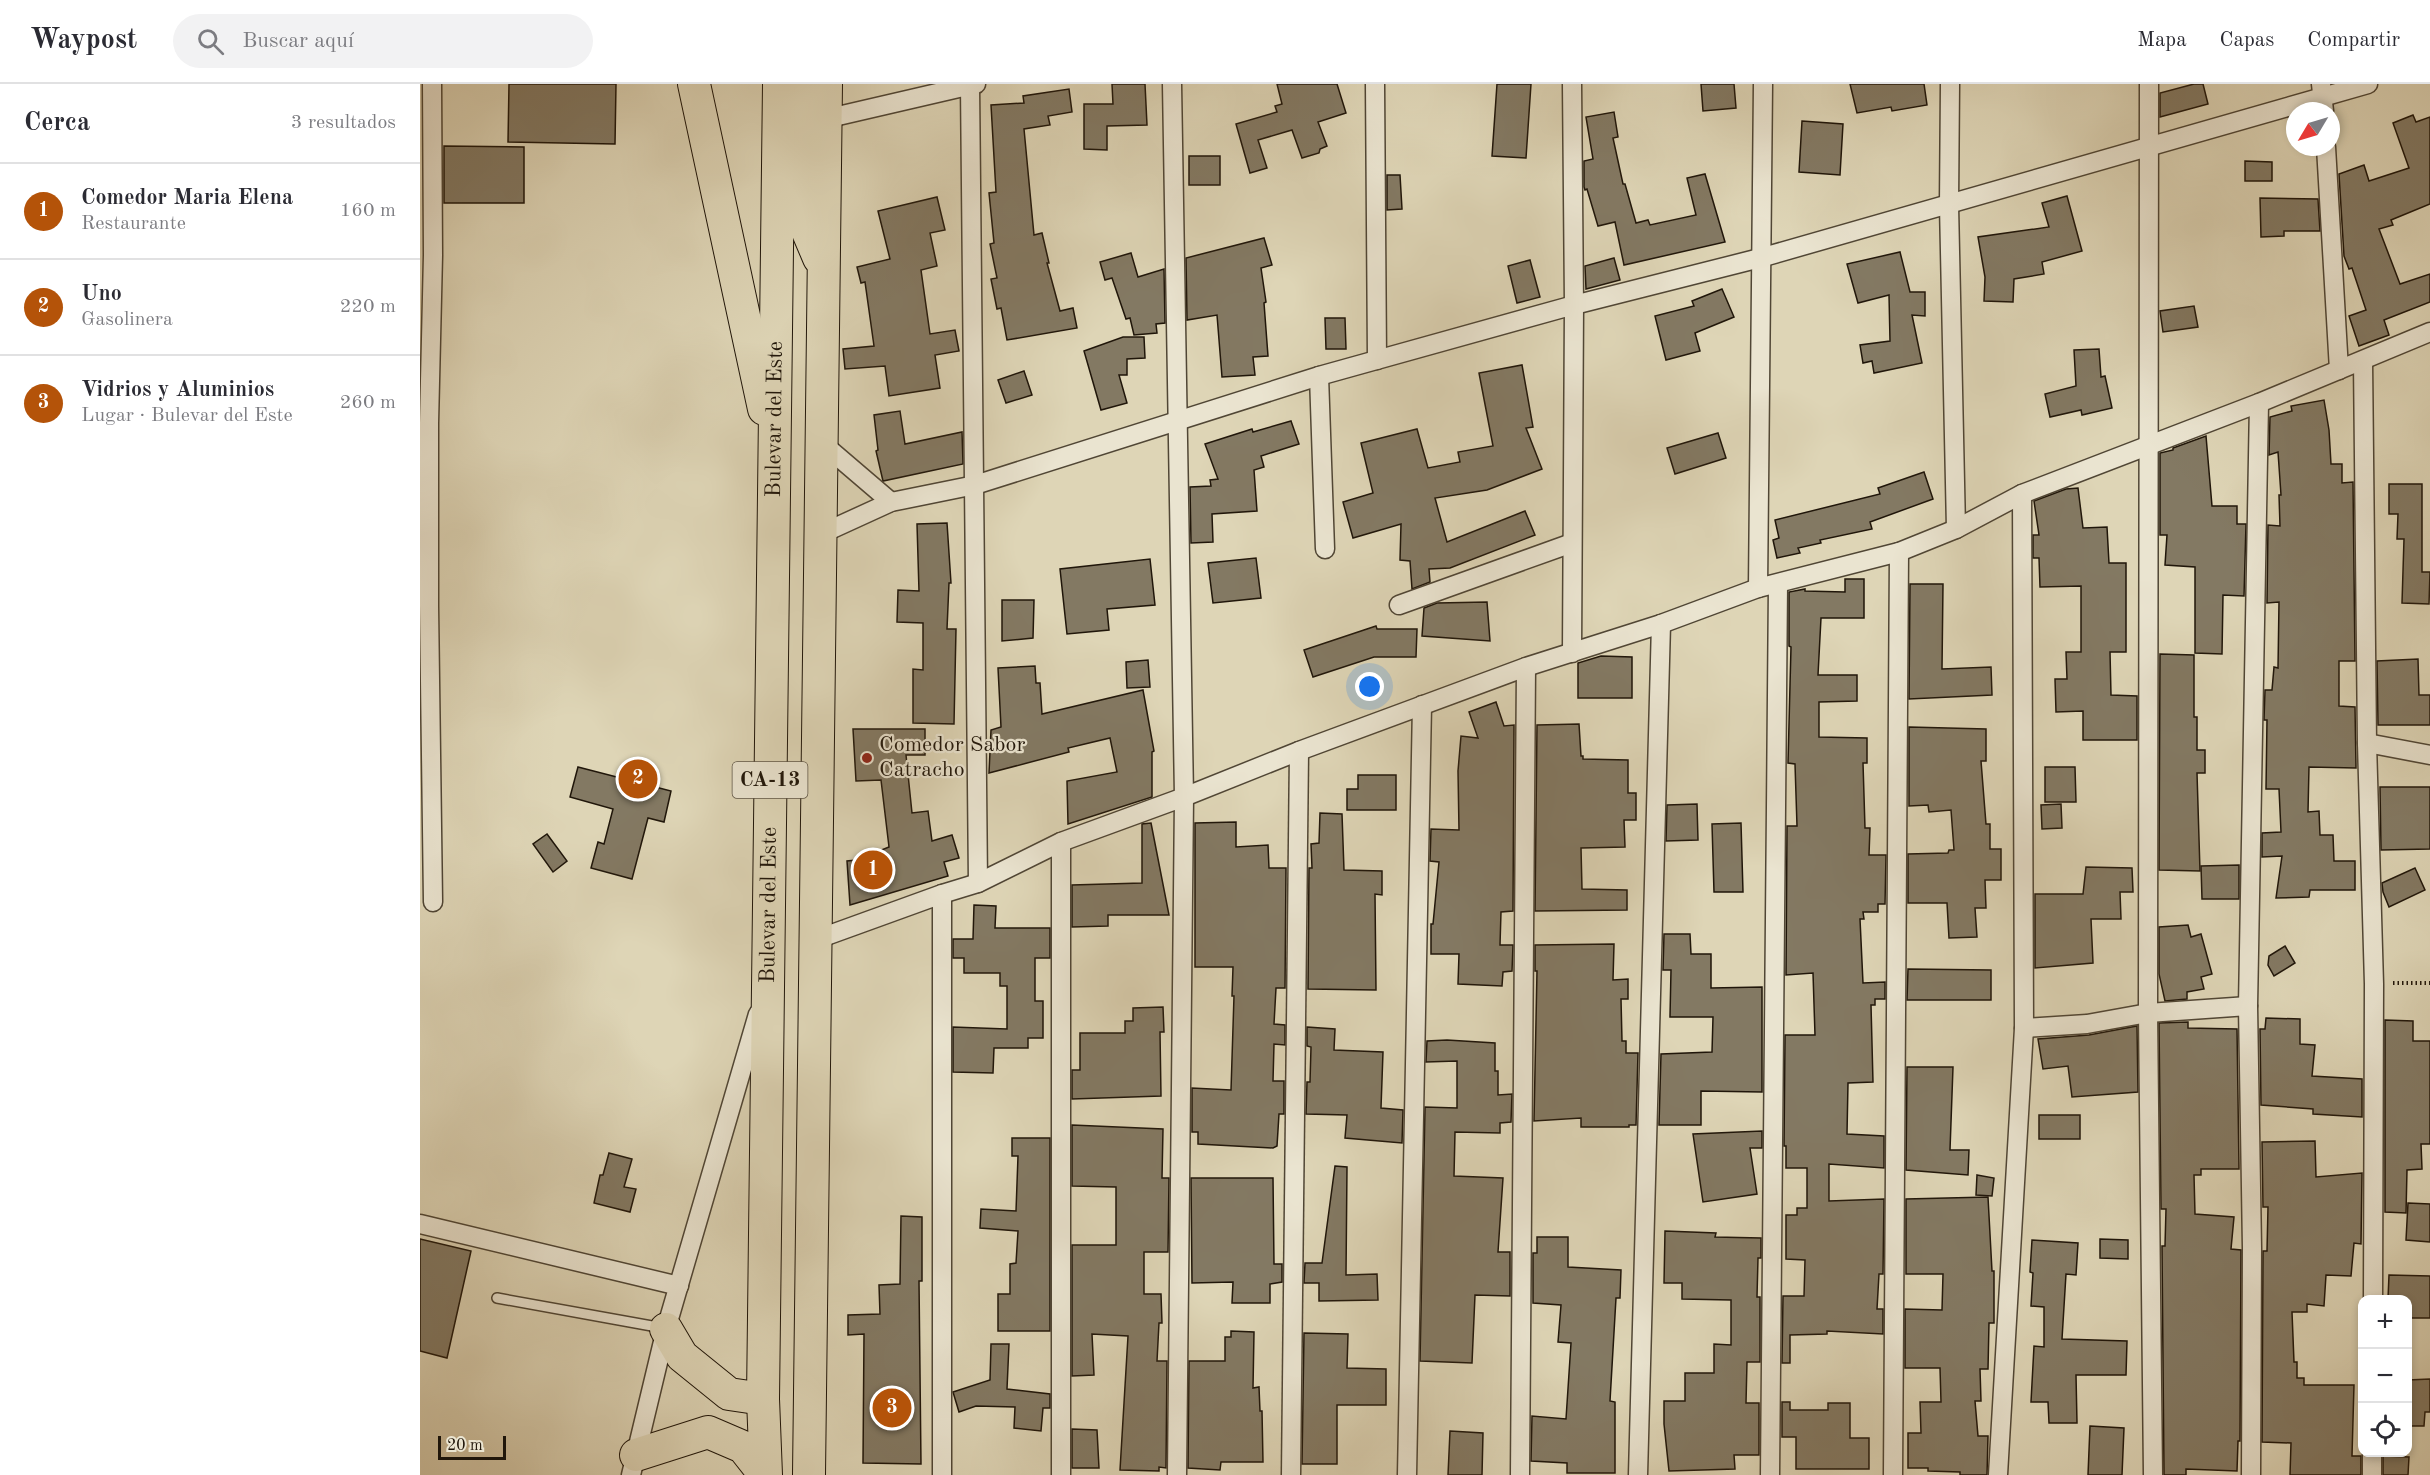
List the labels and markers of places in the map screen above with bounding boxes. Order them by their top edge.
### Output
place label: Comedor Sabor Catracho [879,734,1026,781]
marker: Comedor Sabor Catracho [860,751,874,765]
pin: 2 [618,756,658,802]
pin: 1 [854,848,892,892]
pin: 3 [872,1386,912,1430]

